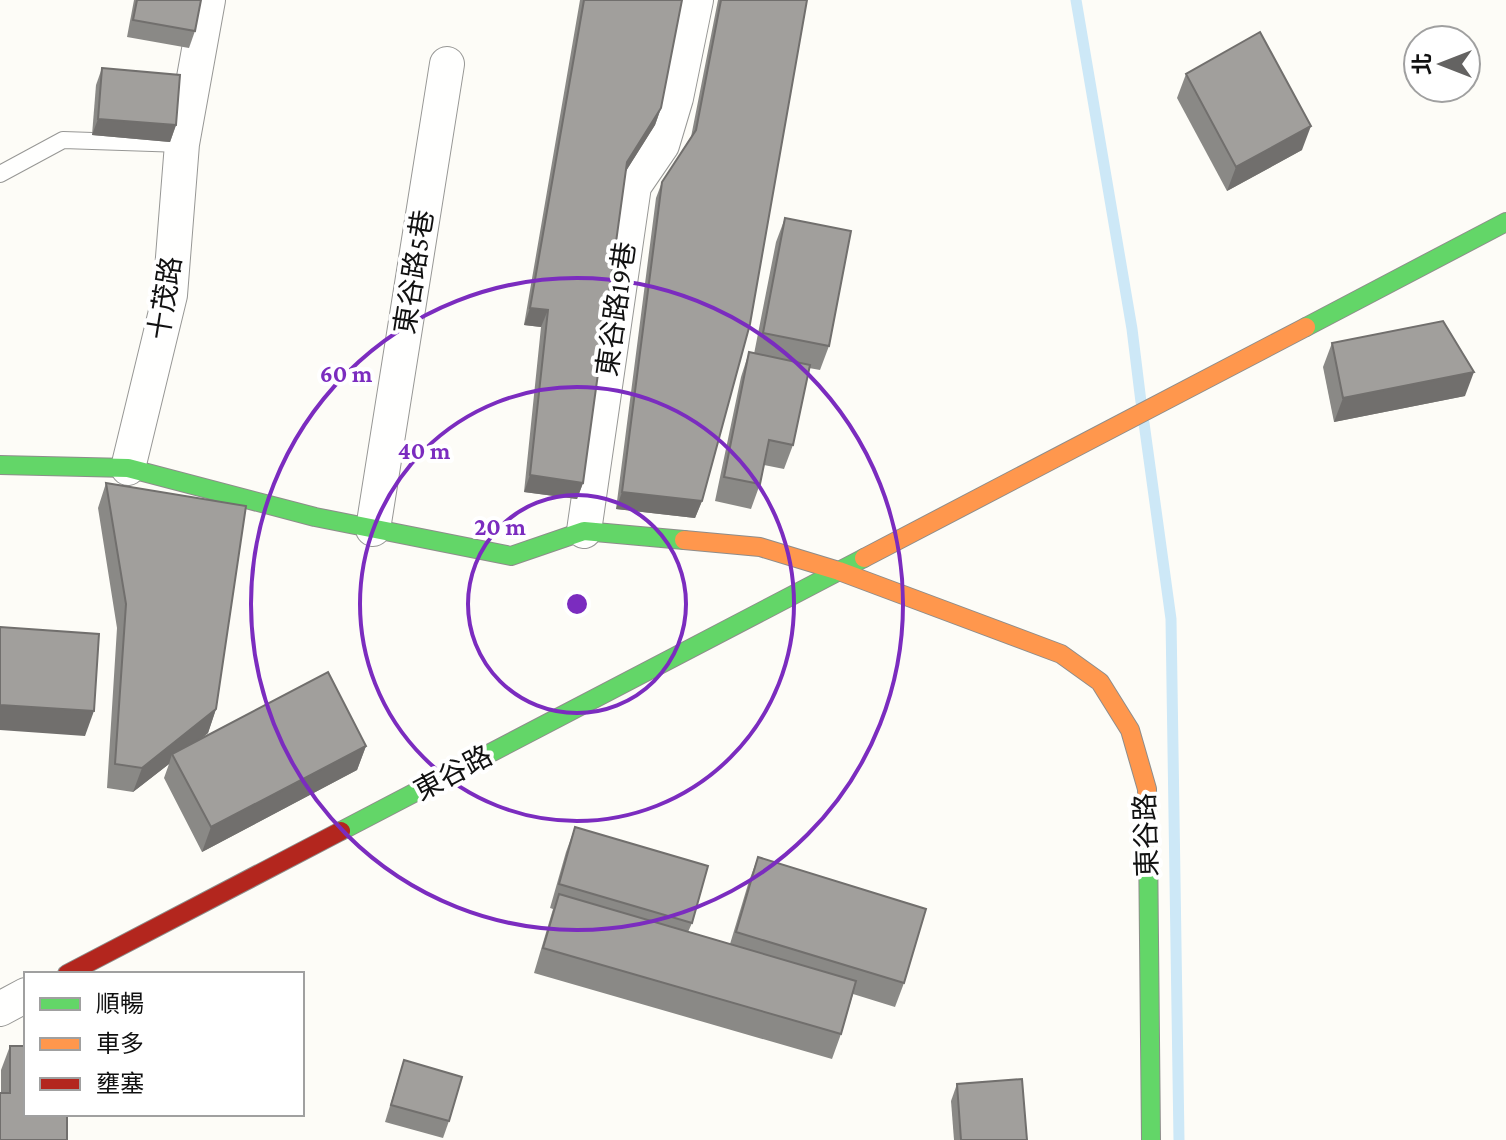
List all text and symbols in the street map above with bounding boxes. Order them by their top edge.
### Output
north arrow [1402,24,1482,104]
text: 北 [1410,53,1435,75]
street label: 東谷路5巷 [389,208,439,336]
street label: 東谷路19巷 [591,240,641,378]
street label: 十茂路 [143,254,187,342]
text: 60 m [320,360,373,387]
text: 40 m [398,437,451,464]
text: 20 m [474,513,527,540]
centre of rings [563,590,591,618]
street label: 東谷路 [409,740,497,806]
street label: 東谷路 [1129,792,1163,878]
legend [24,972,304,1116]
text: 順暢 [96,990,144,1017]
text: 車多 [96,1030,144,1057]
text: 壅塞 [96,1070,144,1097]

